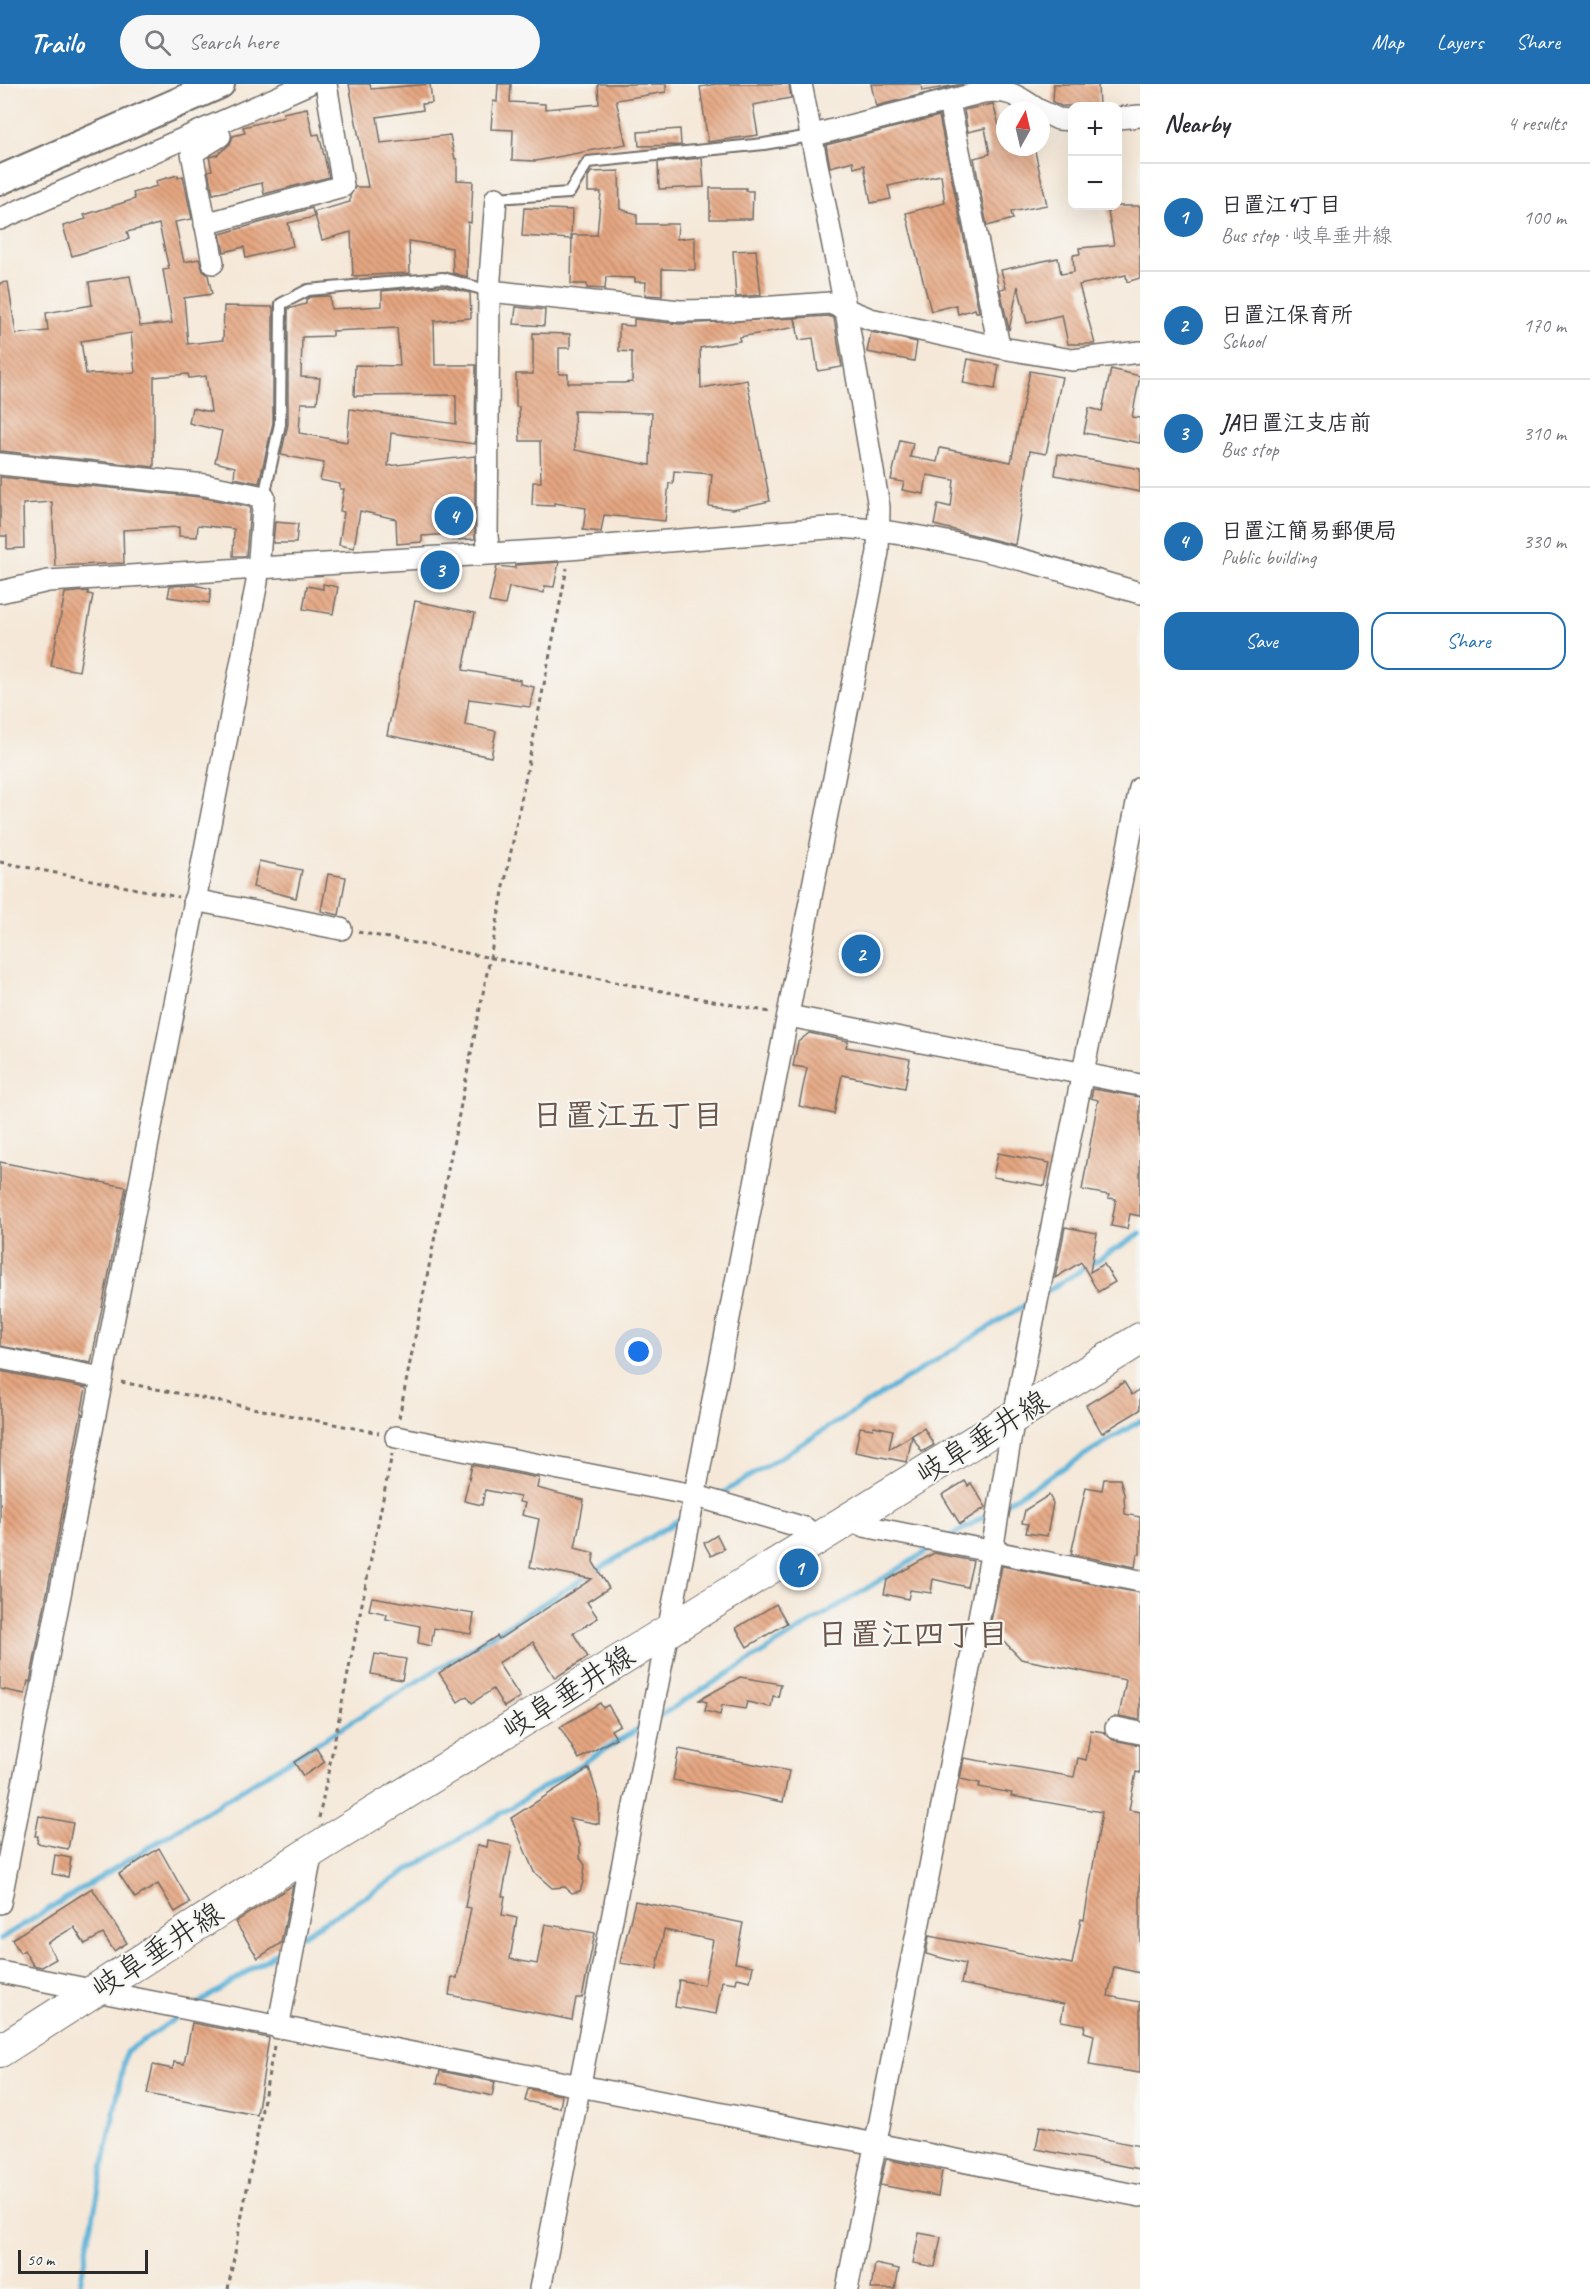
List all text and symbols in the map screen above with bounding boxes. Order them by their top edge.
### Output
search box [120,15,540,69]
text: Trailo [30,25,84,60]
icon: search [141,26,174,59]
text: Search here [189,28,278,56]
text: Map [1371,29,1404,55]
text: Layers [1437,29,1483,55]
text: Share [1516,29,1560,55]
north arrow [996,102,1050,156]
map controls [1068,102,1122,210]
button: + [1068,102,1122,156]
text: Nearby [1164,107,1229,140]
text: 4 results [1507,111,1566,136]
button: − [1068,156,1122,210]
text: 日置江4丁目 [1221,191,1341,219]
text: 1 [1179,205,1188,230]
text: 100 m [1523,205,1566,230]
text: Bus stop · 岐阜垂井線 [1221,223,1392,248]
text: 日置江保育所 [1221,301,1353,329]
text: 2 [1179,313,1188,338]
text: 170 m [1523,313,1566,338]
text: School [1221,329,1264,354]
text: JA日置江支店前 [1221,409,1371,437]
text: 3 [1179,421,1188,446]
text: 310 m [1523,421,1566,446]
text: Bus stop [1221,437,1279,462]
pin: 4 [434,494,474,538]
text: 日置江簡易郵便局 [1221,517,1397,545]
text: 4 [1179,529,1188,554]
text: 330 m [1523,529,1566,554]
text: Public building [1221,545,1316,570]
pin: 3 [420,548,460,592]
button: Save [1164,612,1359,670]
button: Share [1371,612,1566,670]
pin: 2 [842,932,880,976]
district label: 日置江五丁目 [532,1095,724,1136]
your location [624,1337,653,1366]
street label: 岐阜垂井線 [908,1381,1056,1493]
pin: 1 [780,1546,818,1590]
district label: 日置江四丁目 [817,1614,1009,1655]
street label: 岐阜垂井線 [494,1636,642,1748]
street label: 岐阜垂井線 [84,1893,230,2007]
scale bar [18,2247,148,2274]
text: 50 m [27,2250,54,2270]

